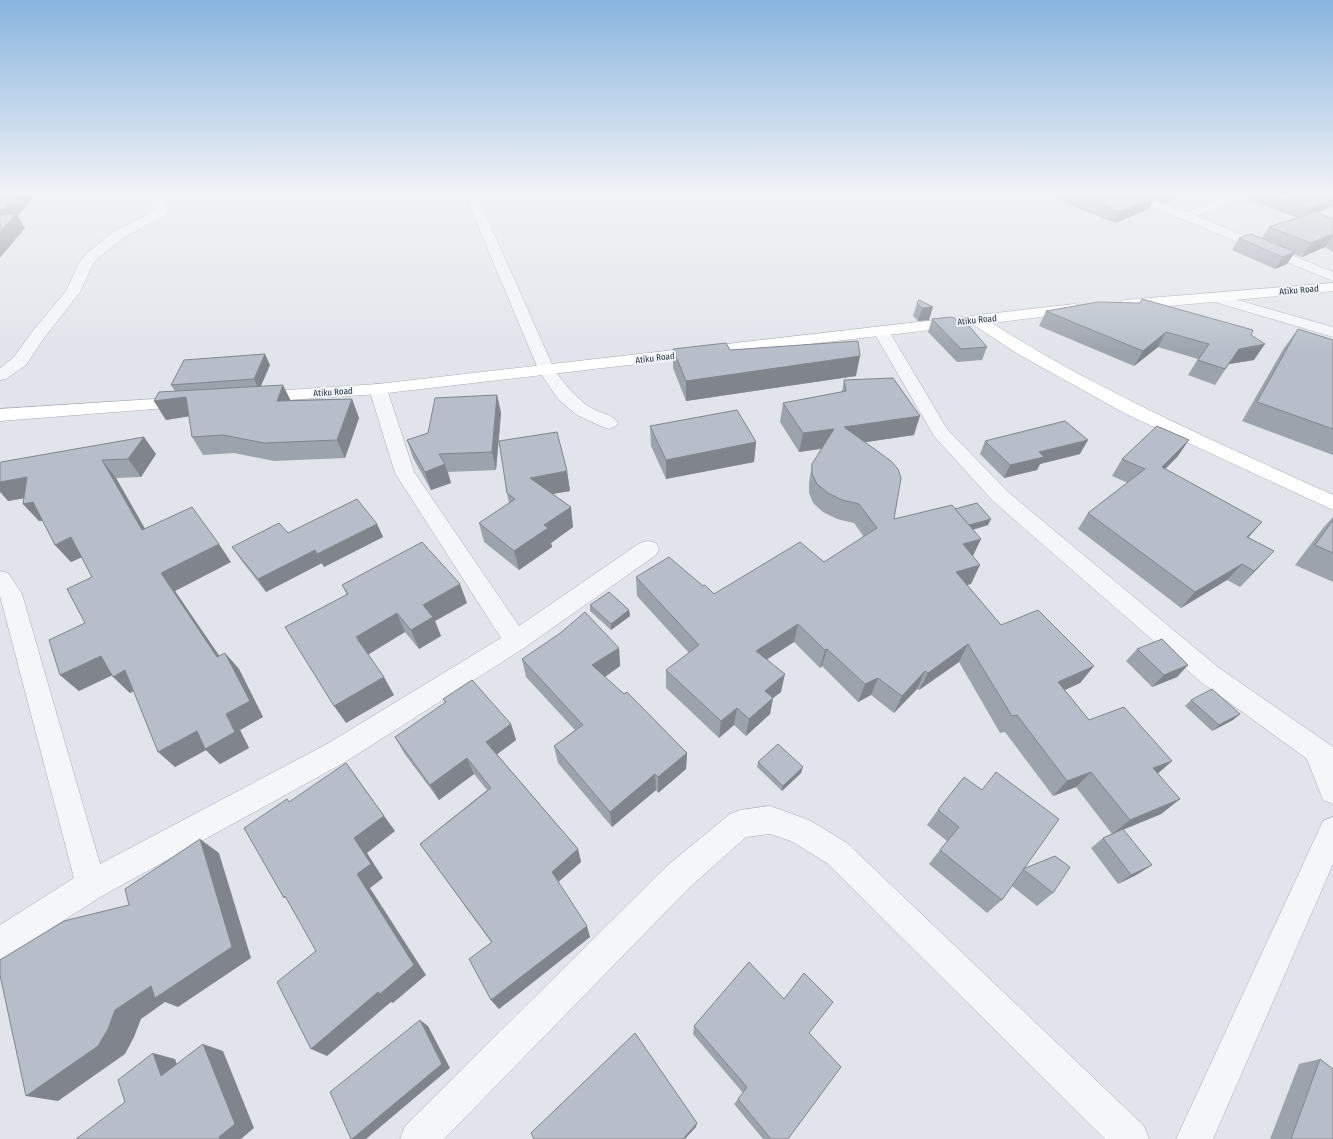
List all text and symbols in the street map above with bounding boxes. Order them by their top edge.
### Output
street label: Atiku Road [1279,283,1319,297]
street label: Atiku Road [957,313,997,327]
street label: Atiku Road [635,351,675,365]
street label: Atiku Road [313,386,353,398]

